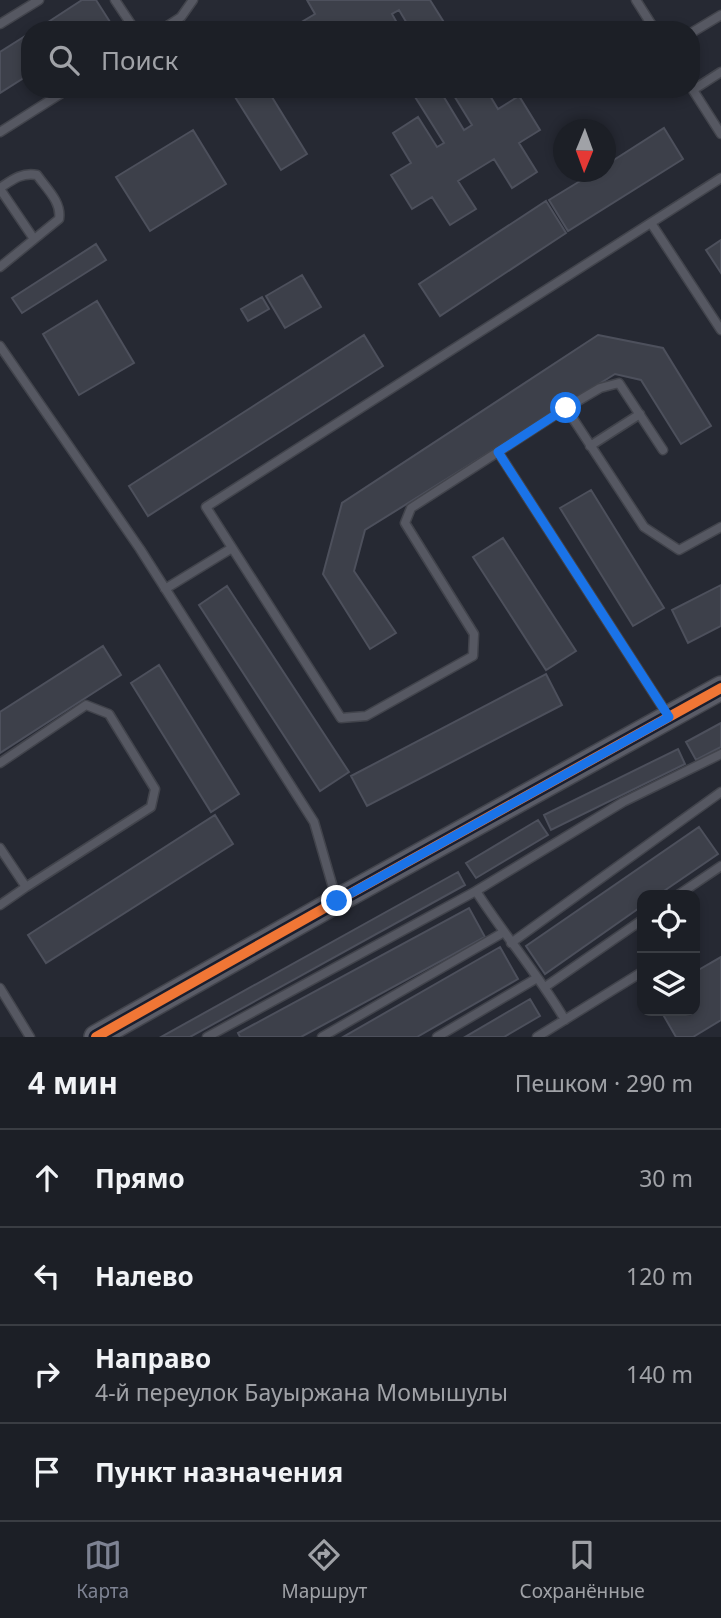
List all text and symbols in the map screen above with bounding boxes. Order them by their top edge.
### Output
search box [21,21,700,98]
icon: search [45,41,83,79]
text: Поиск [101,42,178,78]
north arrow [553,119,616,182]
route start [550,392,581,423]
route end [321,885,352,916]
map controls [637,890,700,1016]
button: locate [637,890,700,953]
button: layers [637,953,700,1016]
text: 4 мин [28,1062,118,1103]
text: Пешком · 290 m [515,1067,693,1099]
icon: ahead [28,1159,66,1197]
text: Прямо [95,1160,185,1196]
text: 30 m [639,1162,693,1194]
icon: left [28,1257,66,1295]
text: Налево [95,1258,194,1294]
text: 120 m [626,1260,693,1292]
text: Направо [95,1340,211,1376]
icon: right [28,1355,66,1393]
text: 140 m [626,1358,693,1390]
text: 4-й переулок Бауыржана Момышулы [95,1376,508,1408]
icon: arrive [28,1453,66,1491]
text: Пункт назначения [95,1454,343,1490]
tab: Карта [76,1536,129,1604]
tab: Маршрут [281,1536,367,1604]
tab: Сохранённые [520,1536,645,1604]

